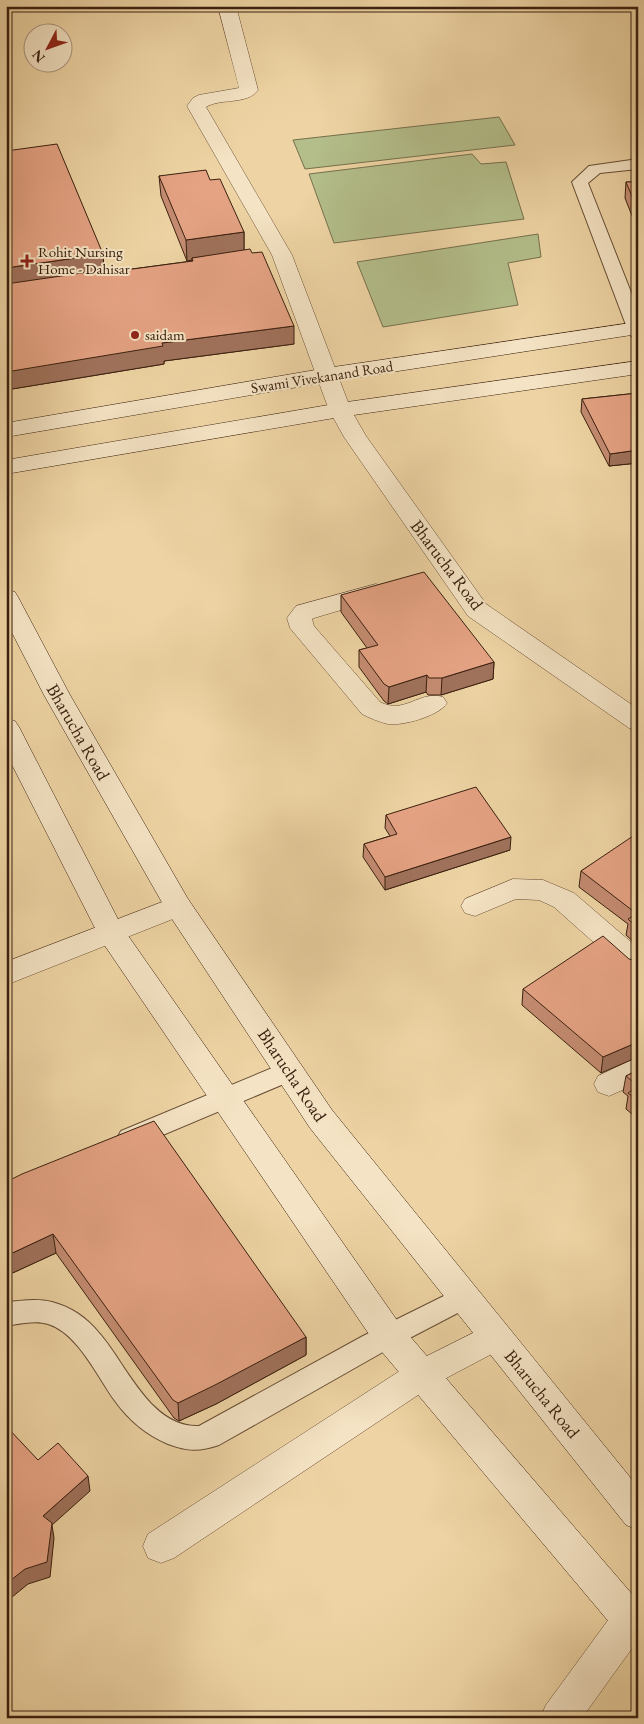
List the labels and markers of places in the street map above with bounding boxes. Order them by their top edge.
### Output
place label: Rohit Nursing Home - Dahisar [38,242,130,278]
marker: Rohit Nursing Home - Dahisar [20,254,34,268]
place label: saidam [145,325,185,344]
marker: saidam [129,329,141,341]

